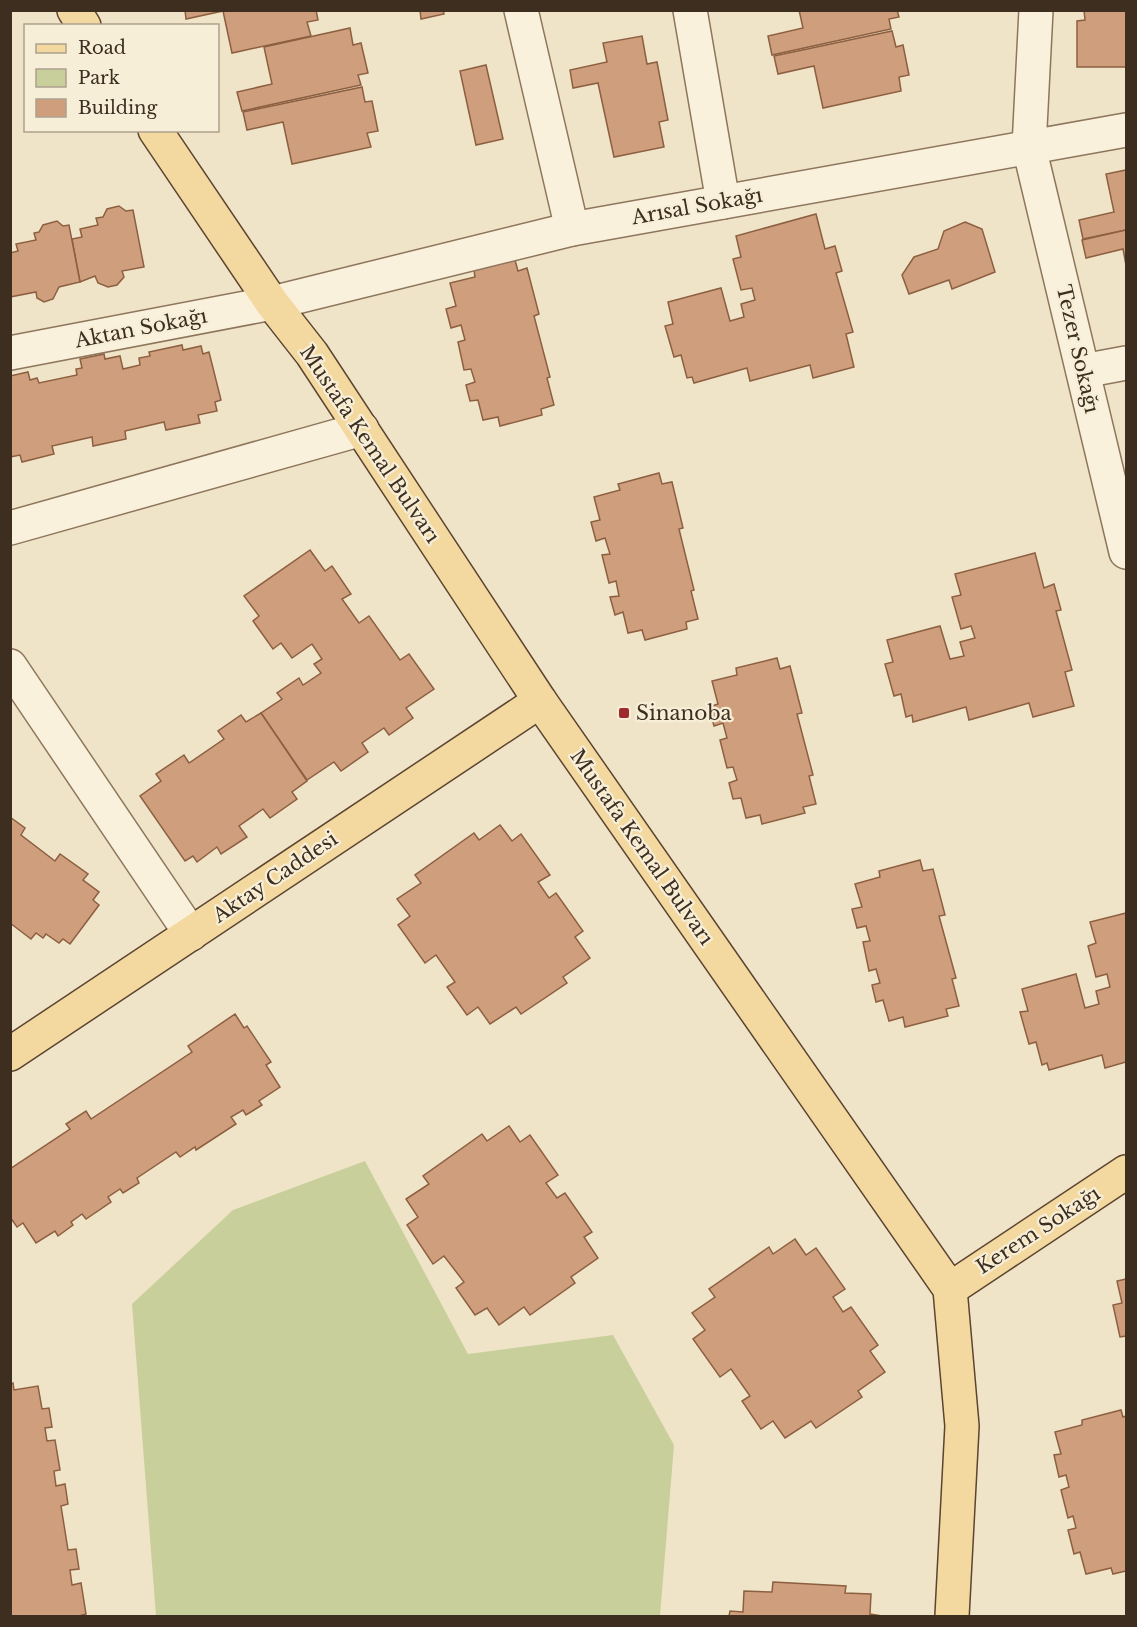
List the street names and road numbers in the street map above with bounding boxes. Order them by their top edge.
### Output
street label: Arısal Sokağı [629,183,764,229]
street label: Tezer Sokağı [1052,283,1104,416]
street label: Aktan Sokağı [72,303,209,353]
street label: Mustafa Kemal Bulvarı [295,341,445,548]
street label: Mustafa Kemal Bulvarı [565,745,719,950]
street label: Aktay Caddesi [207,826,342,928]
street label: Kerem Sokağı [972,1181,1105,1279]

